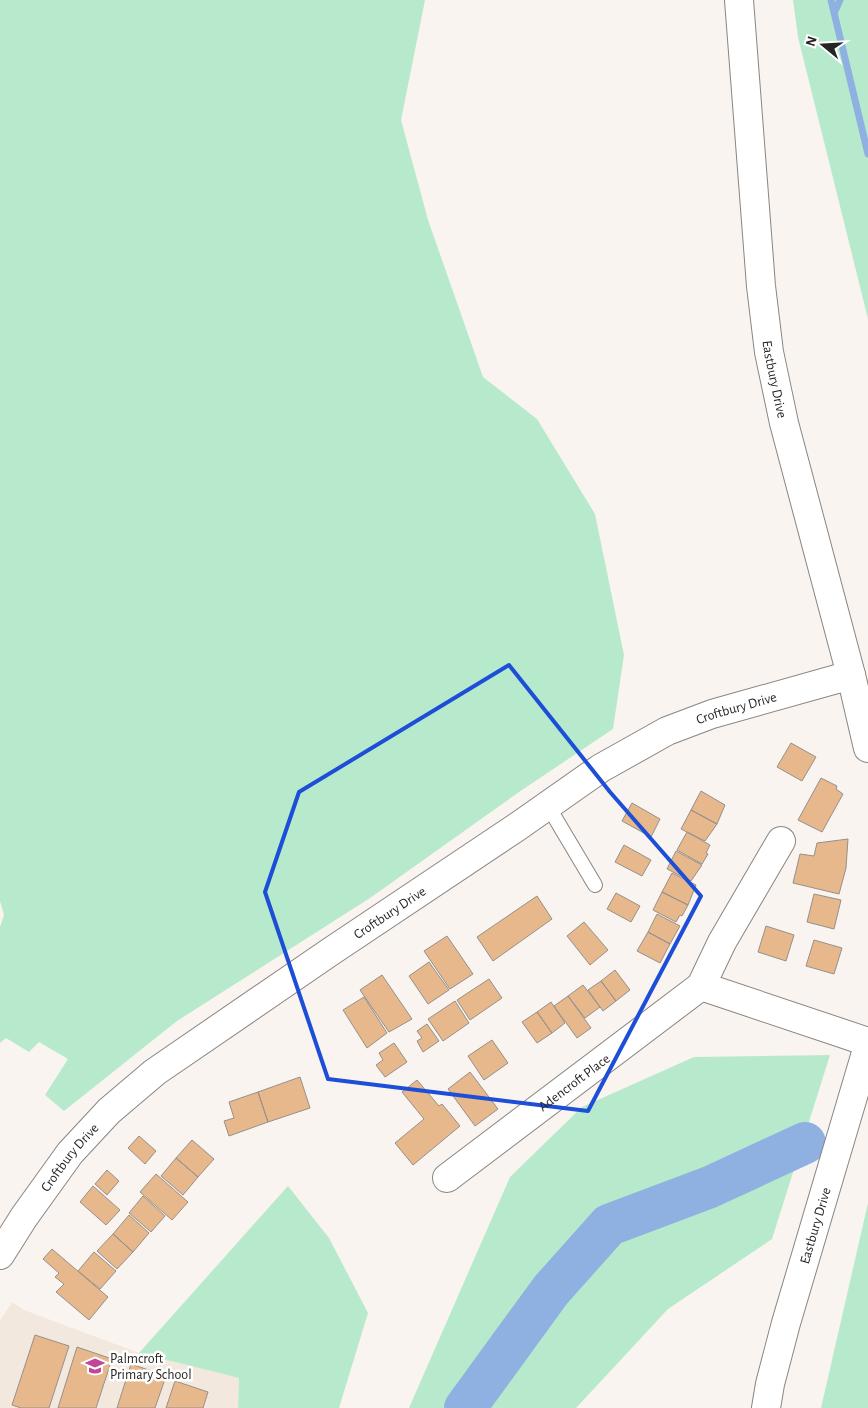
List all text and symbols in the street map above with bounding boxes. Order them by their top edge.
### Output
north arrow [798,20,848,70]
text: N [803,34,820,48]
street label: Eastbury Drive [760,340,789,419]
street label: Croftbury Drive [694,690,778,727]
street label: Croftbury Drive [351,884,428,942]
street label: Adencroft Place [536,1052,613,1114]
street label: Croftbury Drive [39,1121,102,1195]
street label: Eastbury Drive [798,1186,834,1266]
place label: Palmcroft Primary School [110,1352,192,1382]
school or university icon: Palmcroft Primary School [84,1355,106,1377]

